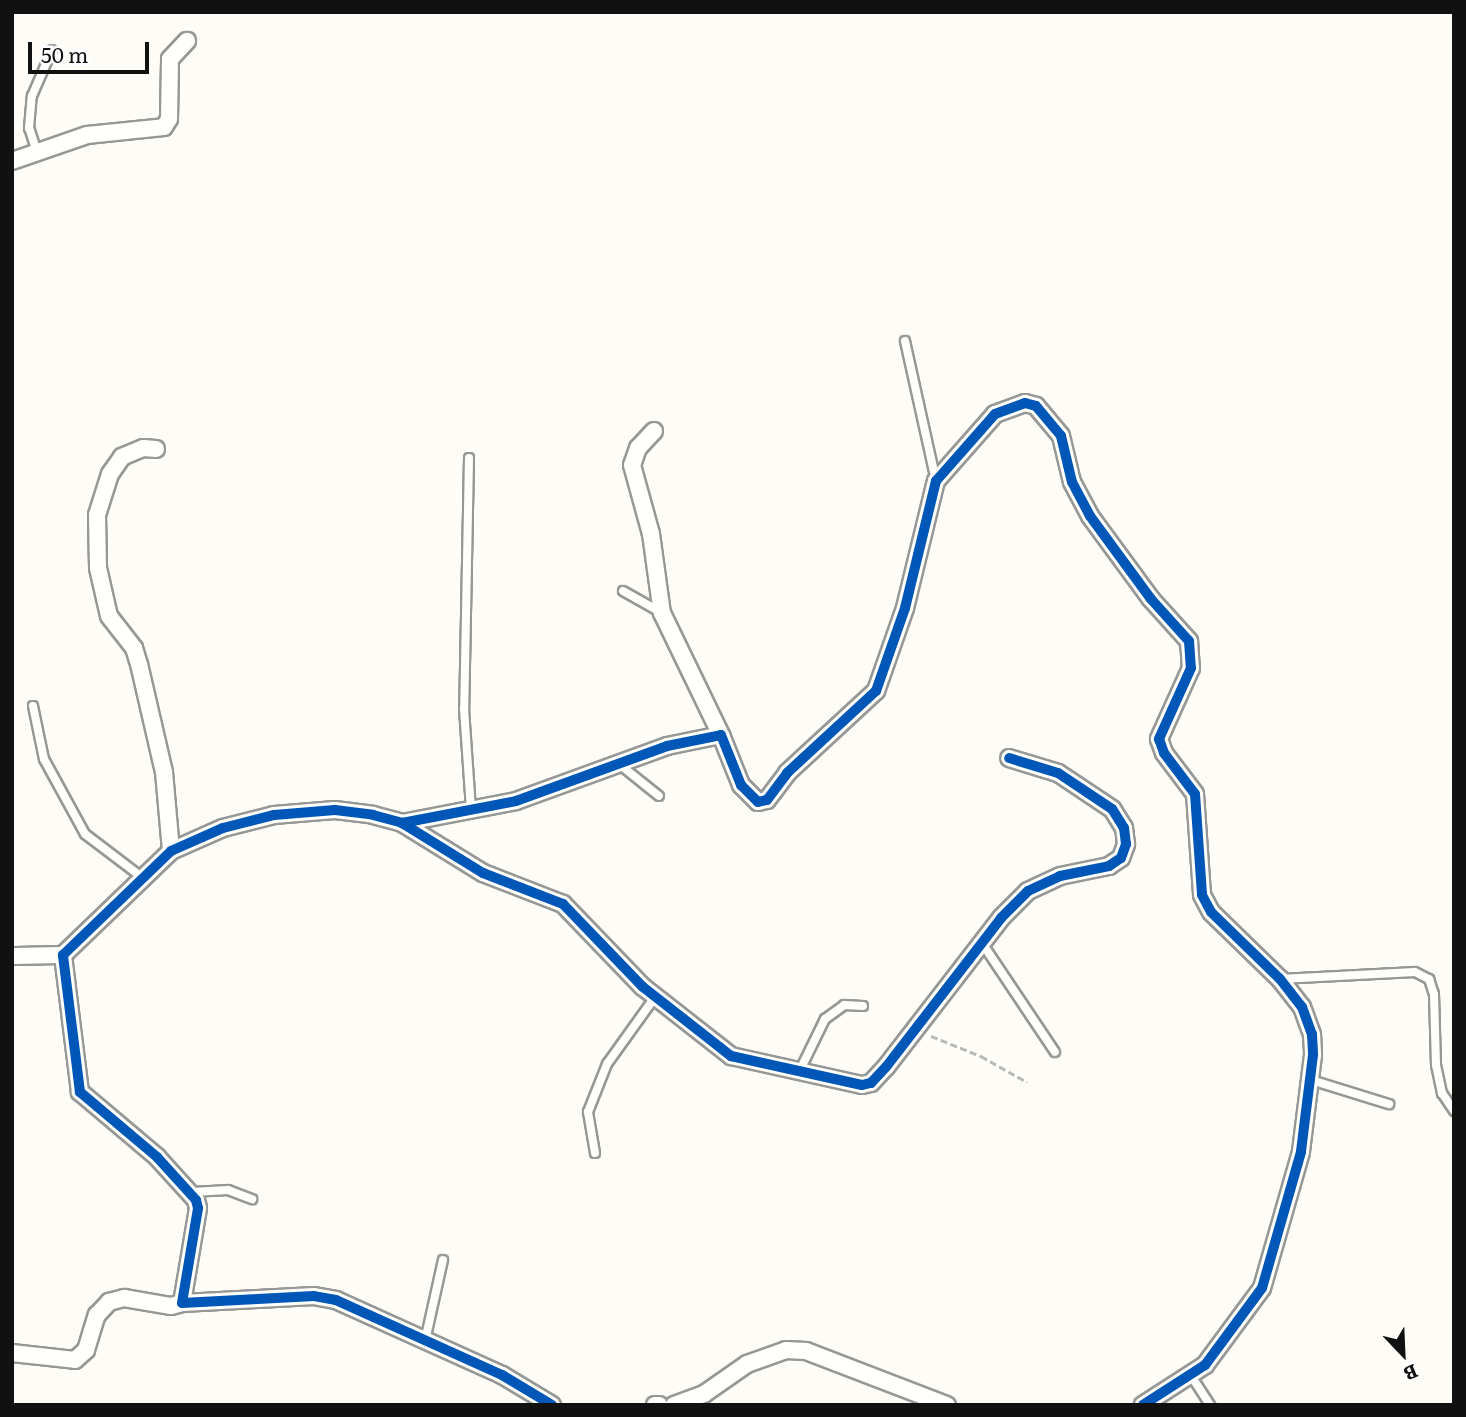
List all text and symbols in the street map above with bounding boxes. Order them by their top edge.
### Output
scale bar [32,28,152,72]
text: 50 m [41,38,88,69]
north arrow [1368,1319,1438,1389]
text: B [1400,1358,1423,1389]

